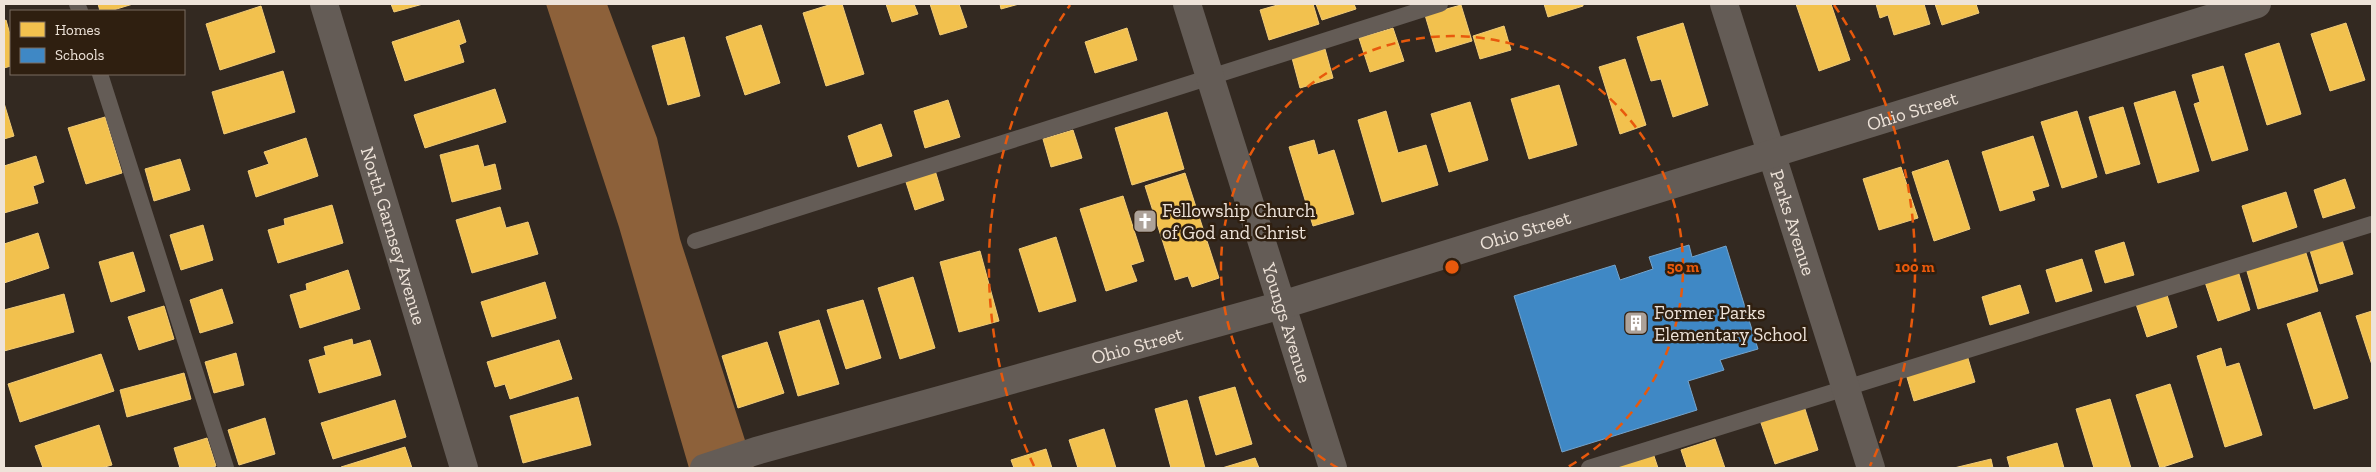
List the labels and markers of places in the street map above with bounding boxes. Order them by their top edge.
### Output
place label: Fellowship Church of God and Christ [1162,199,1316,244]
church icon: Fellowship Church of God and Christ [1132,208,1158,234]
centre of rings [1443,258,1461,276]
place label: Former Parks Elementary School [1654,301,1807,346]
building icon: Former Parks Elementary School [1623,310,1649,336]

